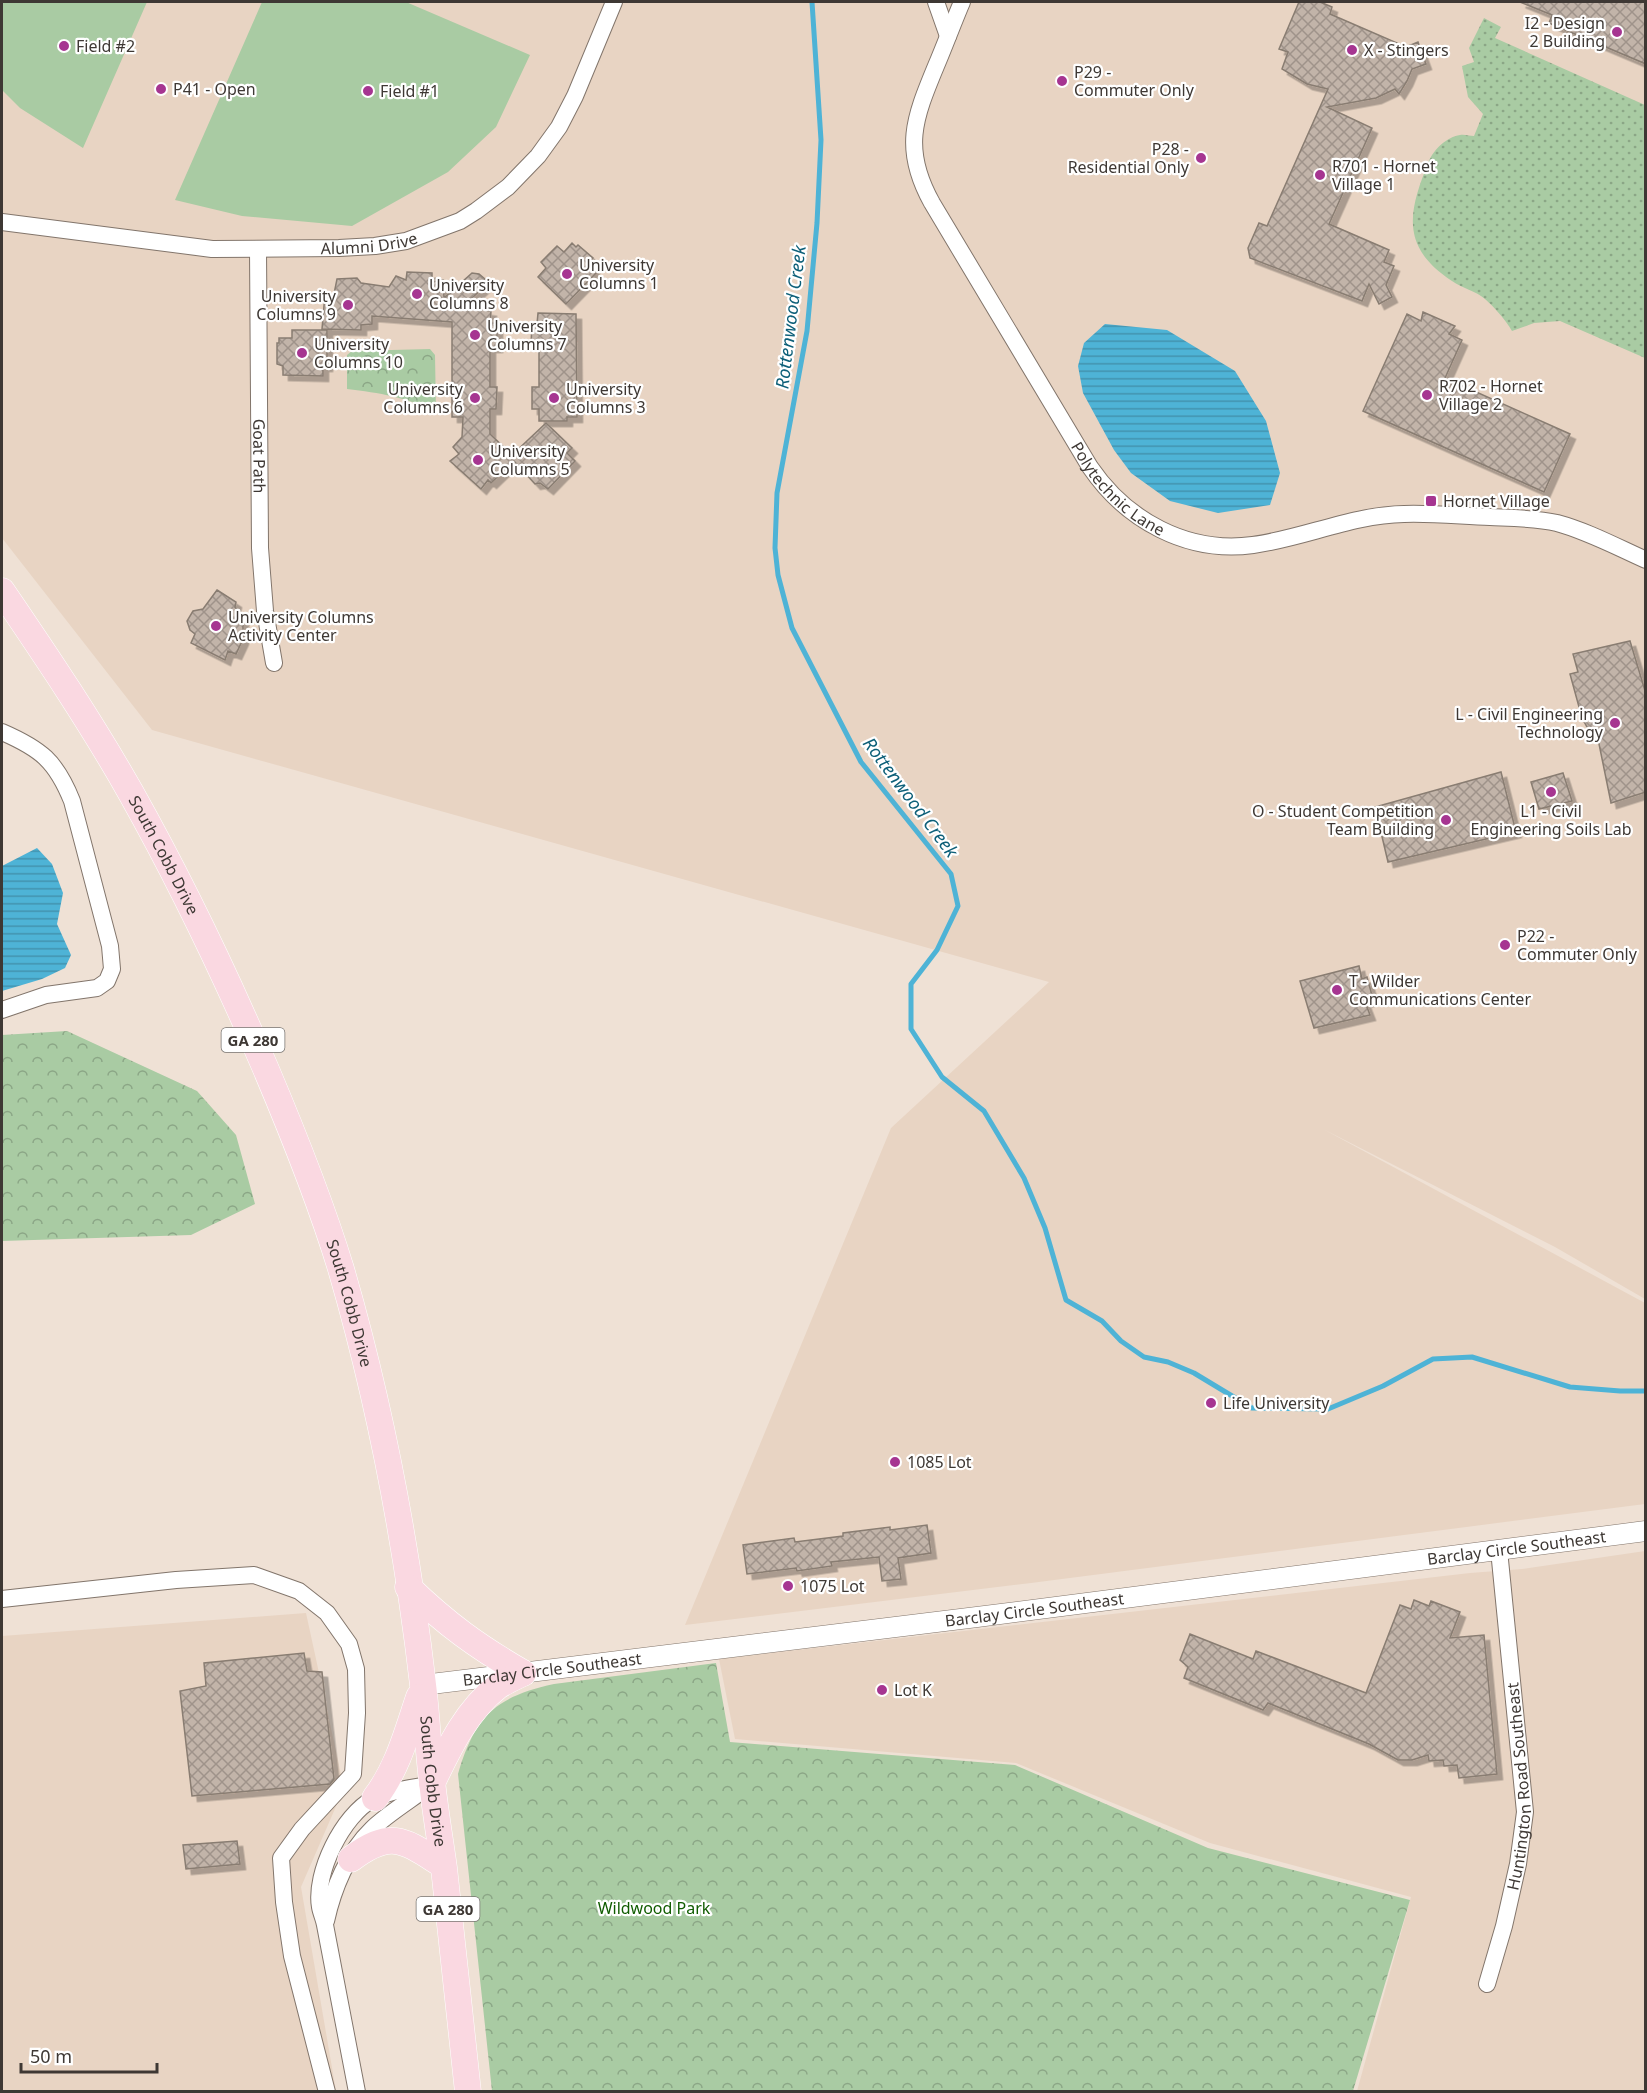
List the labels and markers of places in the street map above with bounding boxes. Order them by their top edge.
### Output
place label: I2 - Design 2 Building [1525,12,1605,52]
marker: I2 - Design 2 Building [1610,25,1624,39]
place label: Field #2 [76,35,135,57]
marker: Field #2 [57,39,71,53]
place label: X - Stingers [1364,39,1449,61]
marker: X - Stingers [1345,43,1359,57]
place label: P29 - Commuter Only [1074,61,1195,101]
marker: P29 - Commuter Only [1055,74,1069,88]
place label: P41 - Open [173,78,256,100]
place label: Field #1 [380,80,439,102]
marker: P41 - Open [154,82,168,96]
marker: Field #1 [361,84,375,98]
place label: P28 - Residential Only [1068,138,1190,178]
marker: P28 - Residential Only [1194,151,1208,165]
place label: R701 - Hornet Village 1 [1332,155,1436,195]
marker: R701 - Hornet Village 1 [1313,168,1327,182]
place label: University Columns 1 [579,254,659,294]
marker: University Columns 1 [560,267,574,281]
place label: University Columns 8 [429,274,509,314]
place label: University Columns 9 [256,285,337,325]
marker: University Columns 8 [410,287,424,301]
marker: University Columns 9 [341,298,355,312]
place label: University Columns 7 [487,315,567,355]
marker: University Columns 7 [468,328,482,342]
place label: University Columns 10 [314,333,403,373]
marker: University Columns 10 [295,346,309,360]
place label: R702 - Hornet Village 2 [1439,375,1543,415]
place label: University Columns 6 [383,378,464,418]
place label: University Columns 3 [566,378,646,418]
marker: R702 - Hornet Village 2 [1420,388,1434,402]
marker: University Columns 6 [468,391,482,405]
marker: University Columns 3 [547,391,561,405]
place label: University Columns 5 [490,440,570,480]
marker: University Columns 5 [471,453,485,467]
place label: Hornet Village [1443,490,1550,512]
marker: Hornet Village [1424,494,1438,508]
place label: University Columns Activity Center [228,606,374,646]
marker: University Columns Activity Center [209,619,223,633]
place label: L - Civil Engineering Technology [1455,703,1604,743]
marker: L - Civil Engineering Technology [1608,716,1622,730]
marker: L1 - Civil Engineering Soils Lab [1544,785,1558,799]
place label: O - Student Competition Team Building [1252,800,1434,840]
place label: L1 - Civil Engineering Soils Lab [1470,800,1632,840]
marker: O - Student Competition Team Building [1439,813,1453,827]
place label: P22 - Commuter Only [1517,925,1638,965]
marker: P22 - Commuter Only [1498,938,1512,952]
place label: T - Wilder Communications Center [1349,970,1531,1010]
marker: T - Wilder Communications Center [1330,983,1344,997]
place label: Life University [1223,1392,1330,1414]
marker: Life University [1204,1396,1218,1410]
place label: 1085 Lot [907,1451,972,1473]
marker: 1085 Lot [888,1455,902,1469]
place label: 1075 Lot [800,1575,865,1597]
marker: 1075 Lot [781,1579,795,1593]
place label: Lot K [894,1679,932,1701]
marker: Lot K [875,1683,889,1697]

